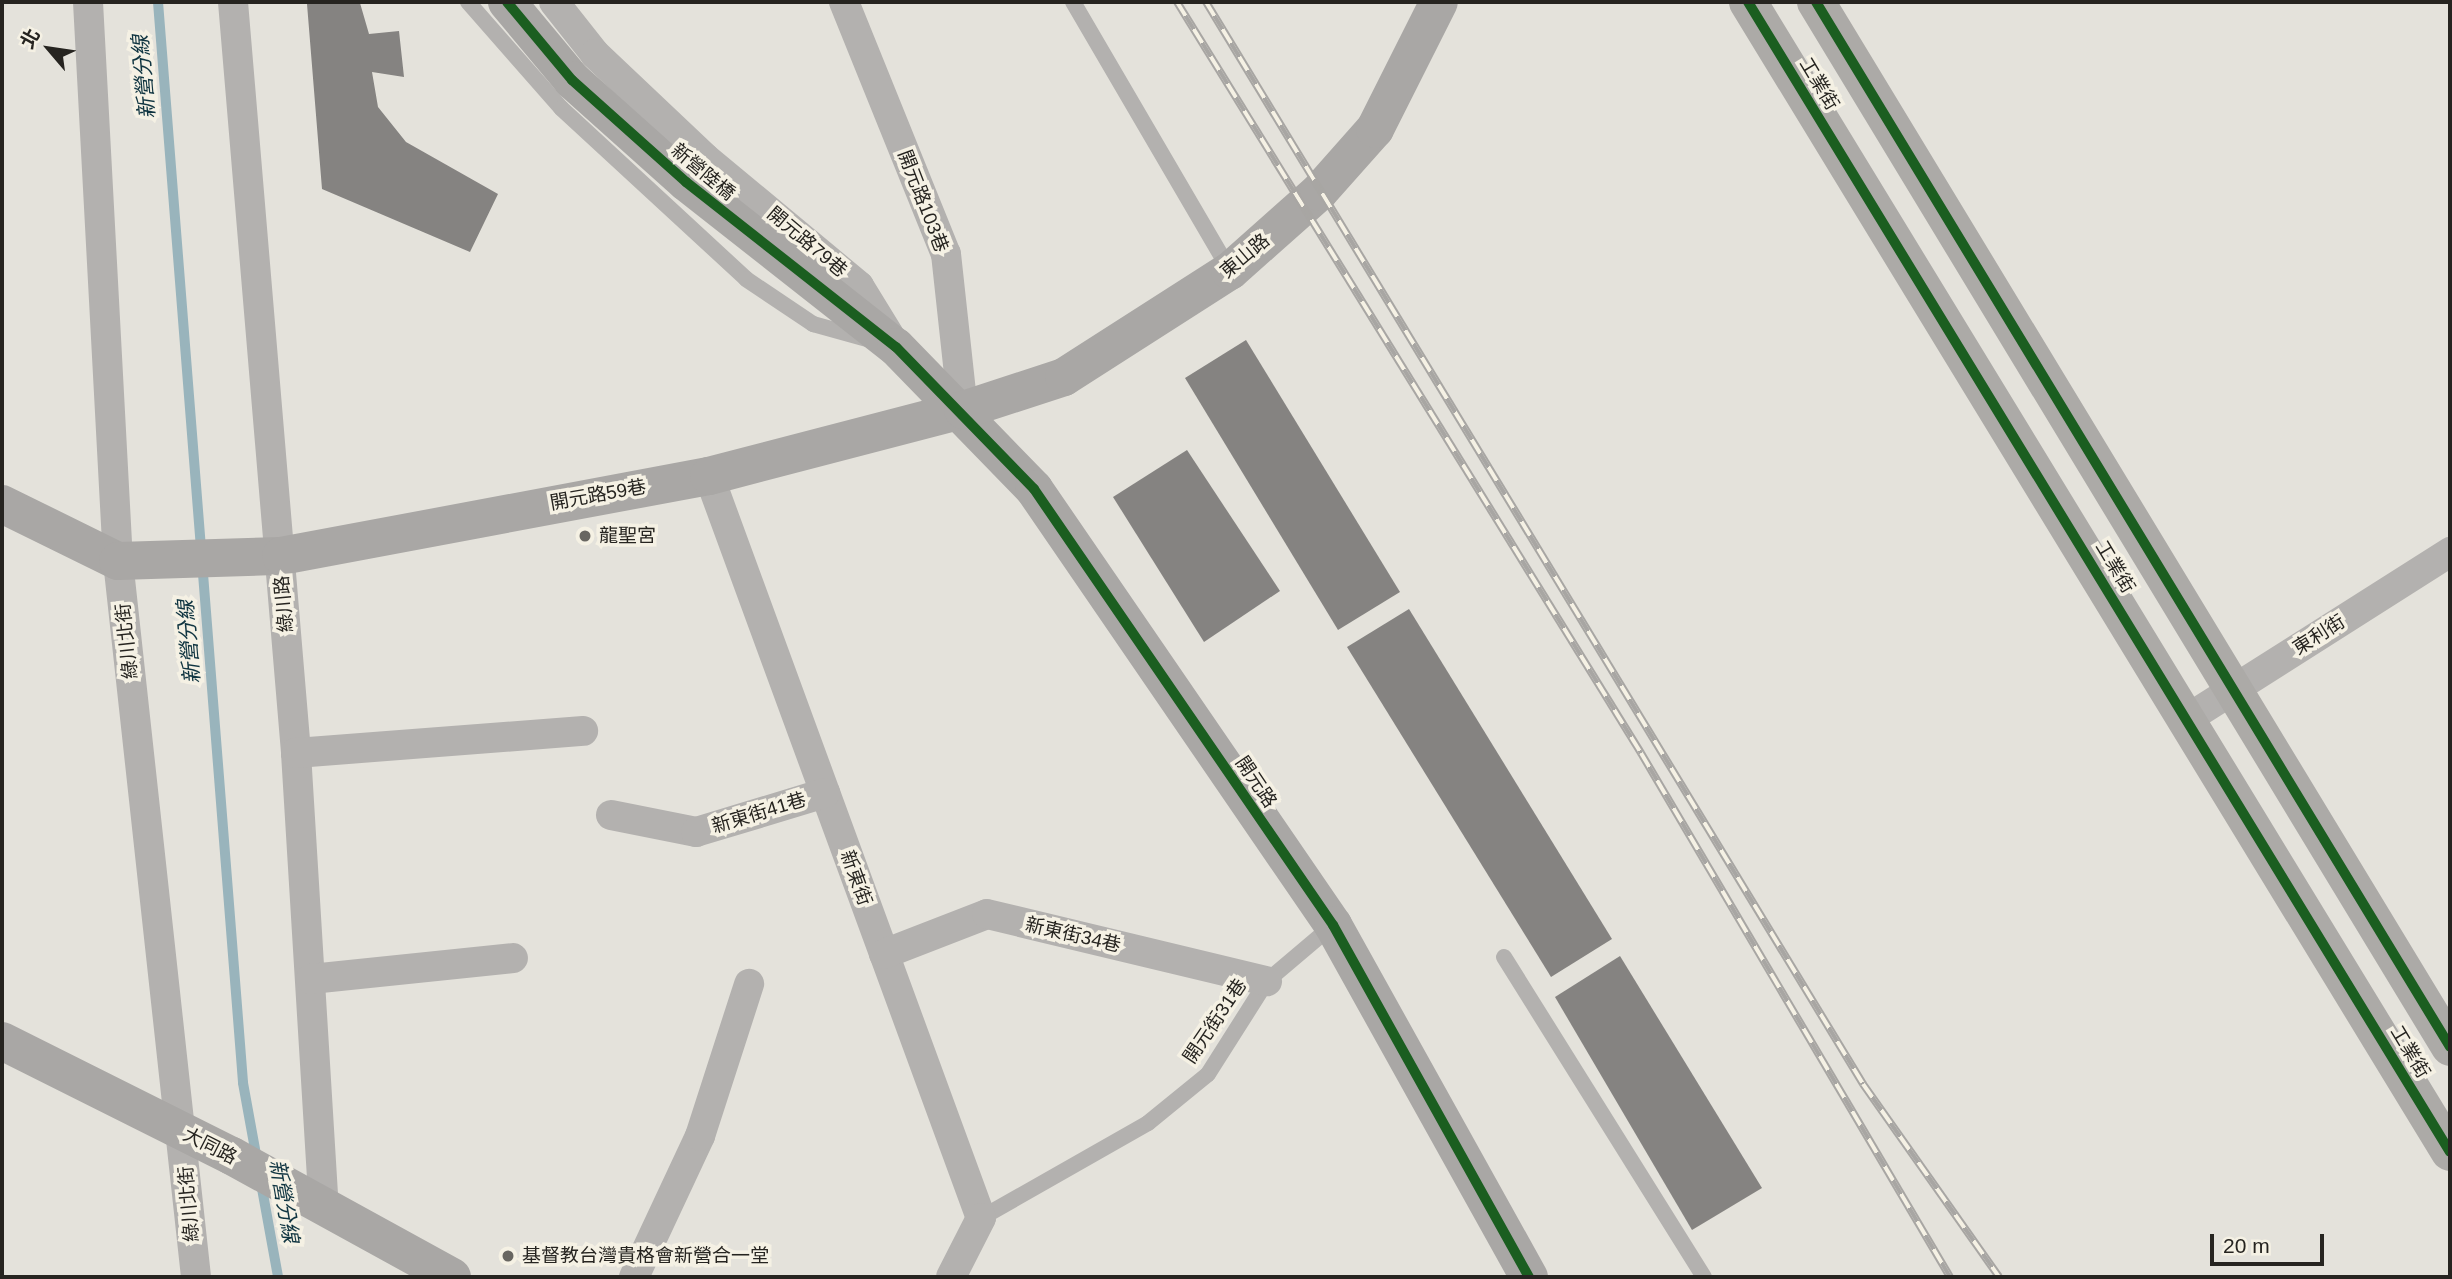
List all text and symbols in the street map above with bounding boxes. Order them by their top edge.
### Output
north arrow [14,14,84,84]
text: 北 [16,25,44,52]
water label: 新營分線 [128,34,160,120]
street label: 工業街 [1795,54,1843,114]
street label: 新營陸橋 [667,139,739,205]
street label: 開元路103巷 [893,147,953,255]
street label: 開元路79巷 [762,202,852,282]
street label: 東山路 [1216,229,1274,283]
street label: 開元路59巷 [548,475,648,515]
place label: 龍聖宮 [599,525,656,547]
marker: 龍聖宮 [577,528,593,544]
street label: 工業街 [2091,537,2139,597]
street label: 綠川路 [270,575,298,633]
water label: 新營分線 [173,599,205,685]
street label: 綠川北街 [112,602,142,680]
street label: 東利街 [2289,610,2349,660]
street label: 開元路 [1231,752,1281,812]
street label: 新東街41巷 [709,788,809,838]
street label: 新東街 [836,847,876,909]
street label: 新東街34巷 [1023,913,1123,957]
street label: 開元街31巷 [1178,974,1252,1068]
street label: 工業街 [2386,1022,2434,1082]
street label: 大同路 [179,1123,241,1169]
water label: 新營分線 [264,1157,304,1245]
street label: 綠川北街 [174,1165,204,1243]
scale bar [2214,1220,2328,1264]
text: 20 m [2223,1234,2270,1257]
place label: 基督教台灣貴格會新營合一堂 [522,1245,769,1267]
marker: 基督教台灣貴格會新營合一堂 [500,1248,516,1264]

